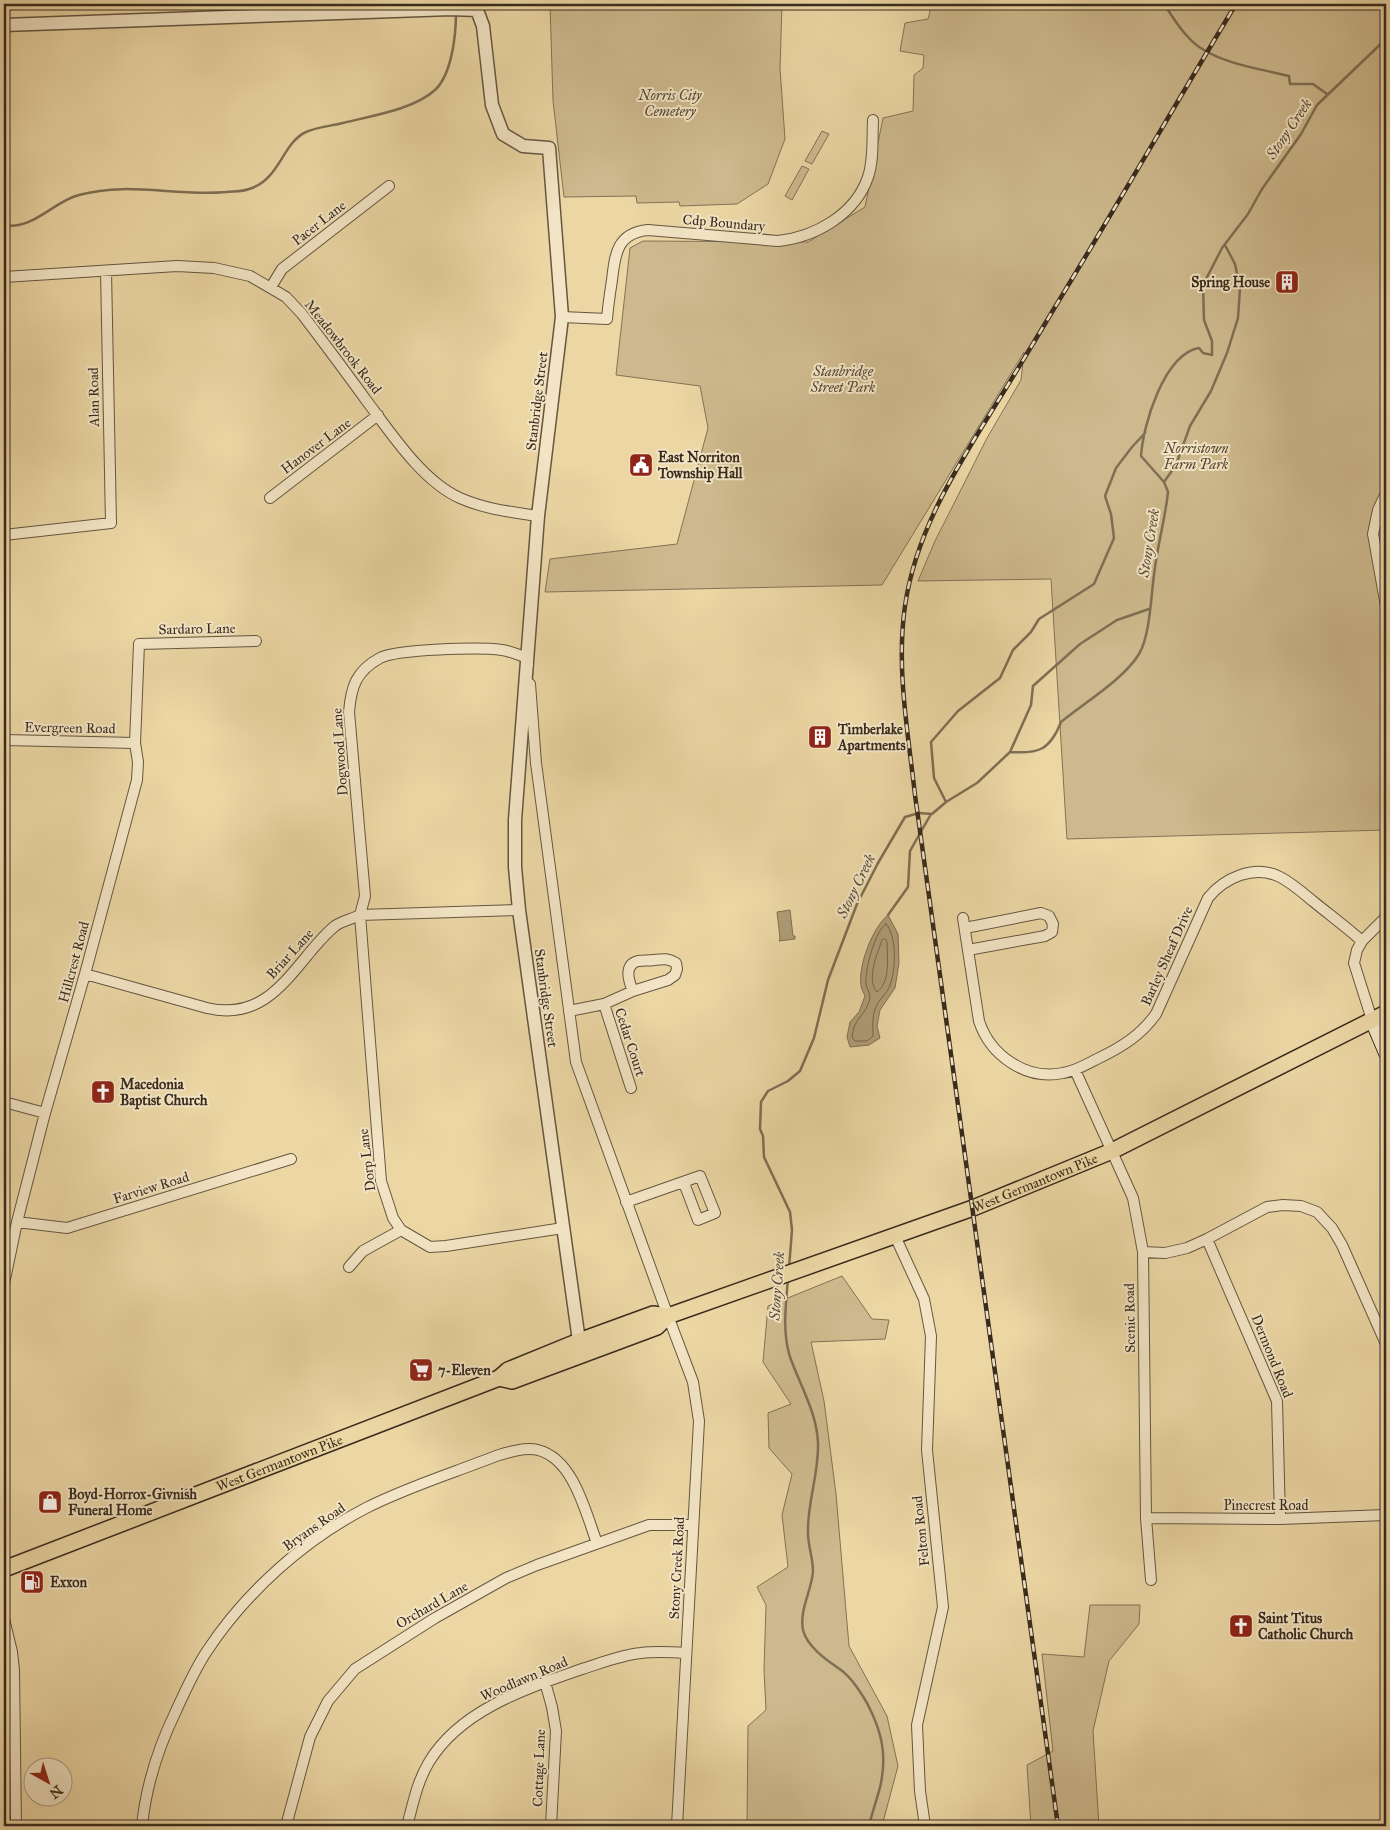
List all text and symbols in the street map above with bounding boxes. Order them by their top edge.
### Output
park label: Norris City Cemetery [637,87,702,120]
water label: Stony Creek [1262,95,1316,163]
street label: Pacer Lane [289,197,349,249]
street label: Cdp Boundary [682,211,766,235]
building icon: Spring House [1274,269,1300,295]
place label: Spring House [1191,274,1270,292]
street label: Meadowbrook Road [301,297,385,397]
street label: Stanbridge Street [523,351,551,451]
park label: Stanbridge Street Park [810,363,876,396]
street label: Alan Road [85,367,103,428]
street label: Hanover Lane [278,414,354,478]
park label: Norristown Farm Park [1162,440,1229,473]
place label: East Norriton Township Hall [657,449,744,483]
public building icon: East Norriton Township Hall [628,452,654,478]
water label: Stony Creek [1135,507,1163,580]
street label: Sardaro Lane [158,620,236,638]
street label: Dogwood Lane [328,707,352,797]
street label: Evergreen Road [24,719,116,737]
place label: Timberlake Apartments [837,721,906,755]
building icon: Timberlake Apartments [807,724,833,750]
water label: Stony Creek [832,851,879,922]
street label: Barley Sheaf Drive [1137,903,1197,1008]
street label: Hillcrest Road [55,920,93,1004]
street label: Briar Lane [263,925,317,983]
street label: Stanbridge Street [531,948,561,1048]
street label: Cedar Court [611,1006,649,1078]
place label: Macedonia Baptist Church [120,1076,208,1110]
church icon: Macedonia Baptist Church [90,1079,116,1105]
street label: Dorp Lane [355,1127,379,1192]
street label: West Germantown Pike [970,1149,1100,1216]
street label: Farview Road [111,1168,191,1208]
water label: Stony Creek [766,1251,788,1322]
street label: Scenic Road [1121,1283,1139,1353]
street label: Dermond Road [1248,1312,1296,1400]
supermarket icon: 7-Eleven [408,1357,434,1383]
place label: 7-Eleven [438,1362,491,1379]
street label: West Germantown Pike [214,1431,345,1495]
place label: Boyd-Horrox-Givnish Funeral Home [68,1486,197,1519]
shop icon: Boyd-Horrox-Givnish Funeral Home [37,1489,63,1515]
street label: Felton Road [909,1495,933,1567]
street label: Pinecrest Road [1223,1497,1309,1514]
street label: Bryans Road [279,1499,349,1555]
street label: Stony Creek Road [666,1516,688,1620]
fuel station icon: Exxon [19,1569,45,1595]
place label: Exxon [50,1574,87,1591]
street label: Orchard Lane [393,1577,471,1632]
place label: Saint Titus Catholic Church [1258,1610,1354,1643]
church icon: Saint Titus Catholic Church [1228,1613,1254,1639]
street label: Woodlawn Road [478,1653,570,1705]
street label: Cottage Lane [529,1729,549,1807]
north arrow [22,1758,72,1808]
text: N [46,1781,66,1802]

